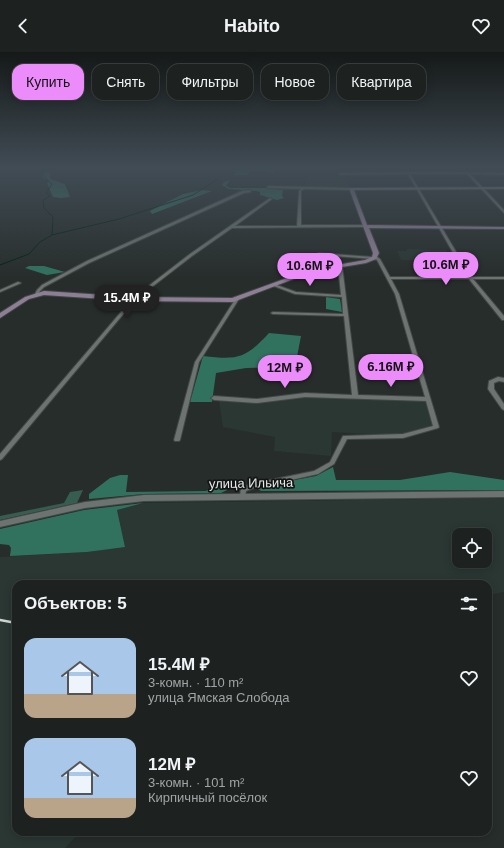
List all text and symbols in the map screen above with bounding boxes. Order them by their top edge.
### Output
icon: back [12,15,34,37]
icon: heart [470,15,492,37]
text: Habito [224,16,280,36]
chip: Купить [12,64,84,100]
chip: Снять [92,64,159,100]
chip: Фильтры [167,64,253,100]
chip: Новое [261,64,329,100]
chip: Квартира [337,64,426,100]
pin: 10.6M ₽ [409,252,483,286]
pin: 10.6M ₽ [273,253,347,287]
text: 10.6M ₽ [422,257,470,272]
text: 10.6M ₽ [286,258,334,273]
pin: 15.4M ₽ [90,285,164,319]
text: 15.4M ₽ [103,290,151,305]
pin: 6.16M ₽ [354,354,428,388]
pin: 12M ₽ [257,355,313,389]
text: 6.16M ₽ [367,359,415,374]
text: 12M ₽ [267,360,303,375]
street label: улица Ильича [209,475,294,491]
map controls [452,528,492,568]
button: locate [452,528,492,568]
icon: filters [458,593,480,615]
text: Объектов: 5 [24,594,127,613]
icon: home [56,654,104,702]
text: 15.4M ₽ [148,655,210,674]
icon: heart [458,667,480,689]
text: 3-комн. · 110 m² [148,675,243,690]
text: улица Ямская Слобода [148,690,290,705]
icon: home [56,754,104,802]
text: 12M ₽ [148,755,196,774]
icon: heart [458,767,480,789]
text: 3-комн. · 101 m² [148,775,244,790]
text: Кирпичный посёлок [148,790,267,805]

